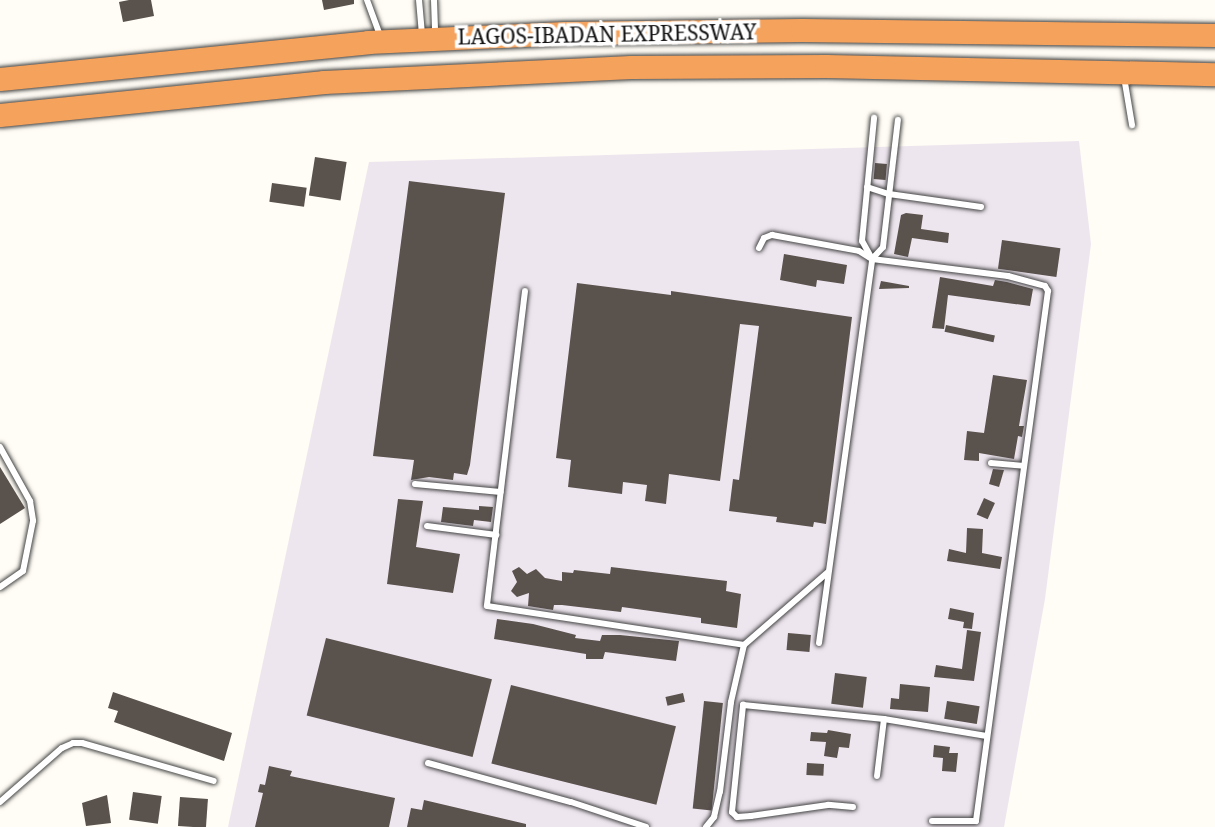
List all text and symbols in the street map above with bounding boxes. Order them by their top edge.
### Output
street label: LAGOS-IBADAN EXPRESSWAY [457,19,757,49]

